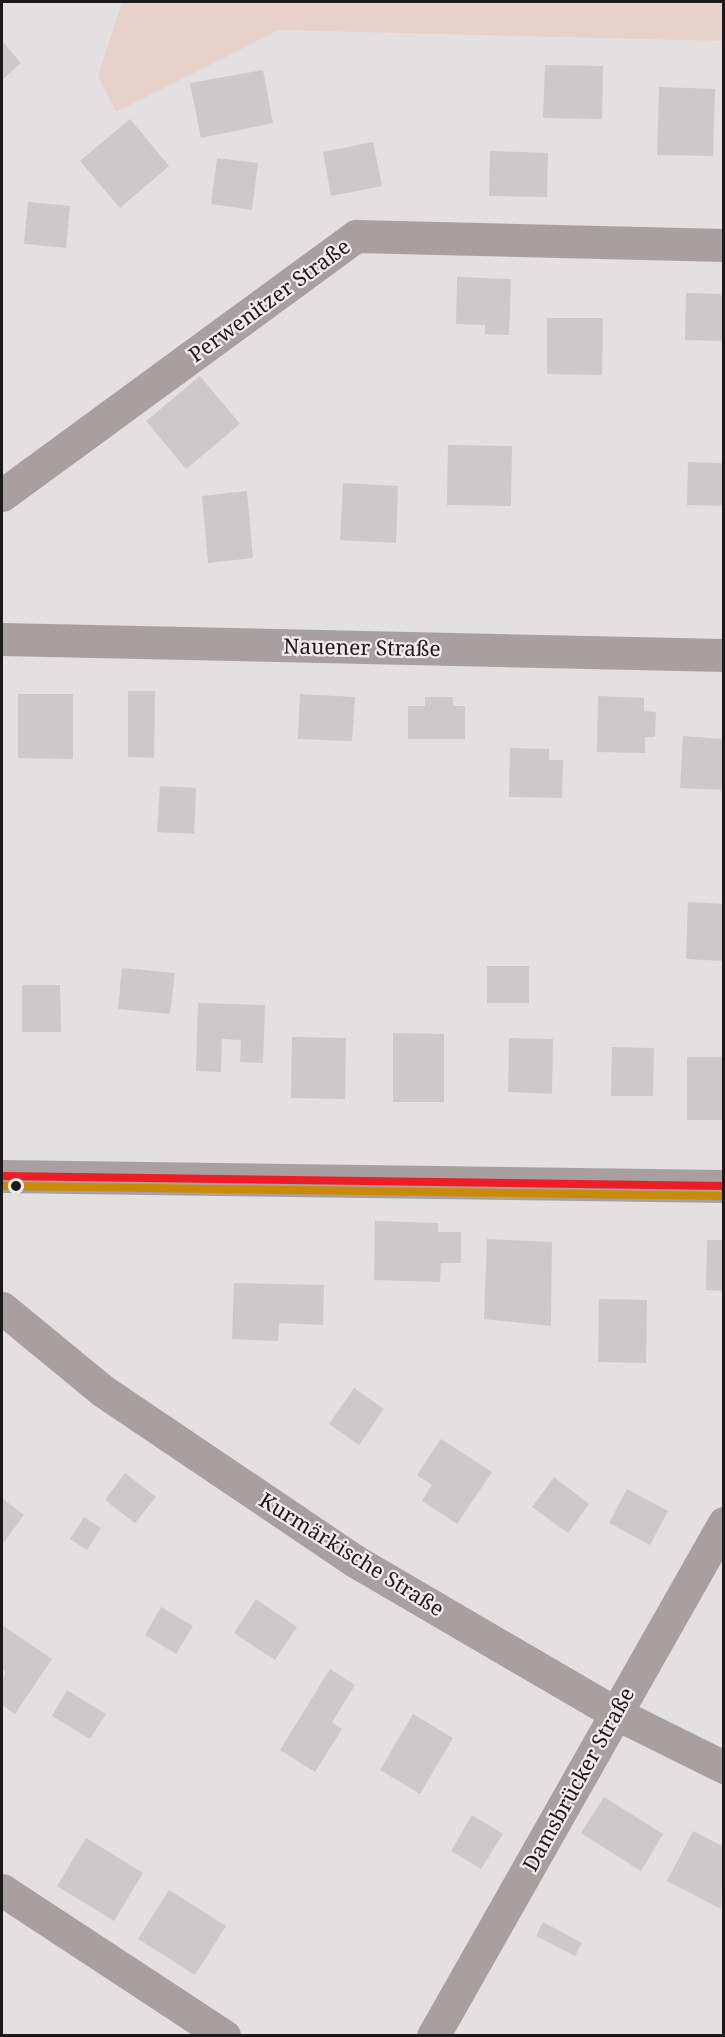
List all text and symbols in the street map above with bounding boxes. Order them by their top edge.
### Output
street label: Perwenitzer Straße [184,233,354,367]
street label: Nauener Straße [283,633,441,661]
unlabelled marker [10,1180,22,1192]
street label: Kurmärkische Straße [255,1487,449,1621]
street label: Damsbrücker Straße [517,1683,639,1875]

